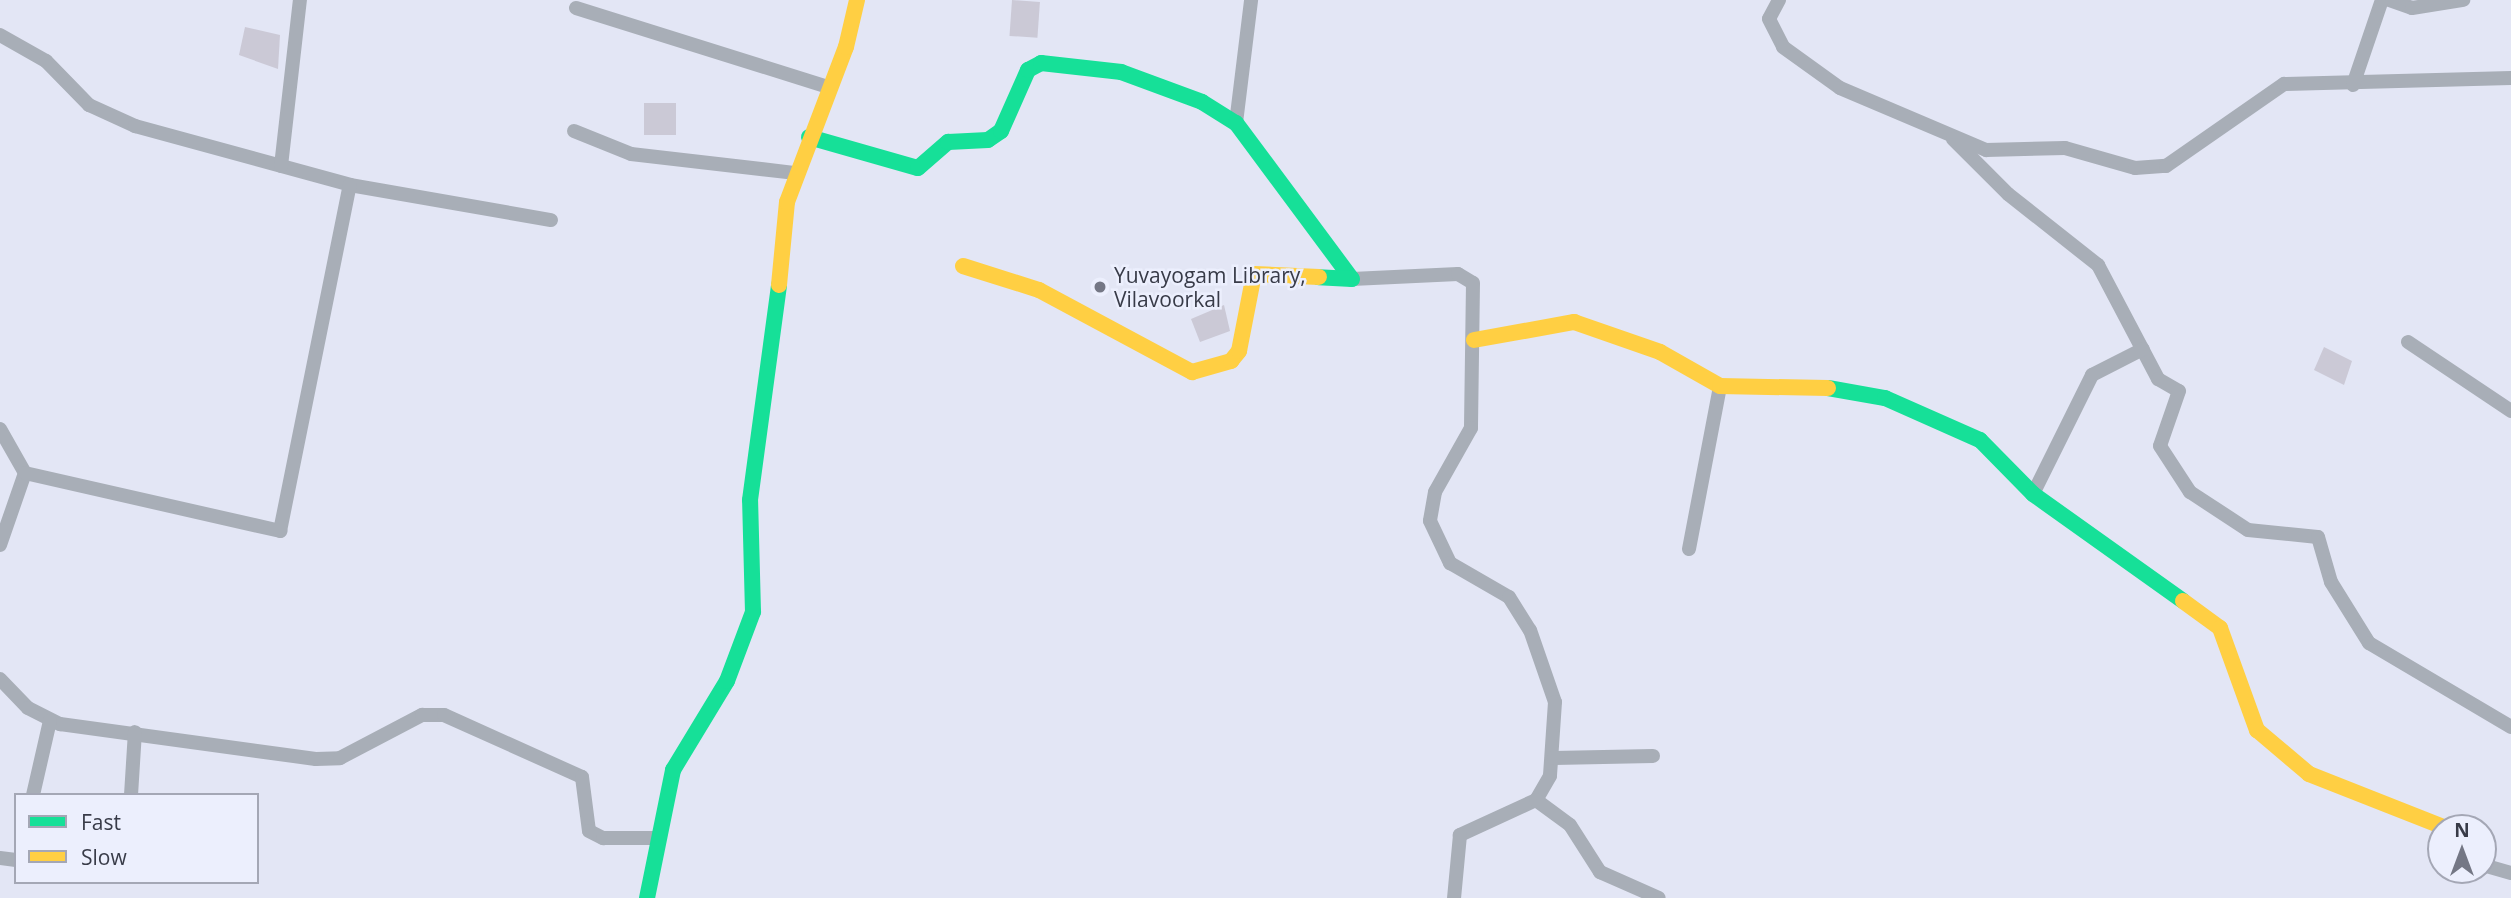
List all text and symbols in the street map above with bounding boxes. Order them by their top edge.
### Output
place label: Yuvayogam Library, Vilavoorkal [1114,262,1306,312]
marker: Yuvayogam Library, Vilavoorkal [1092,279,1108,295]
legend [14,793,259,884]
text: Fast [81,808,121,836]
north arrow [2427,814,2497,884]
text: N [2454,817,2470,843]
text: Slow [81,843,127,871]

